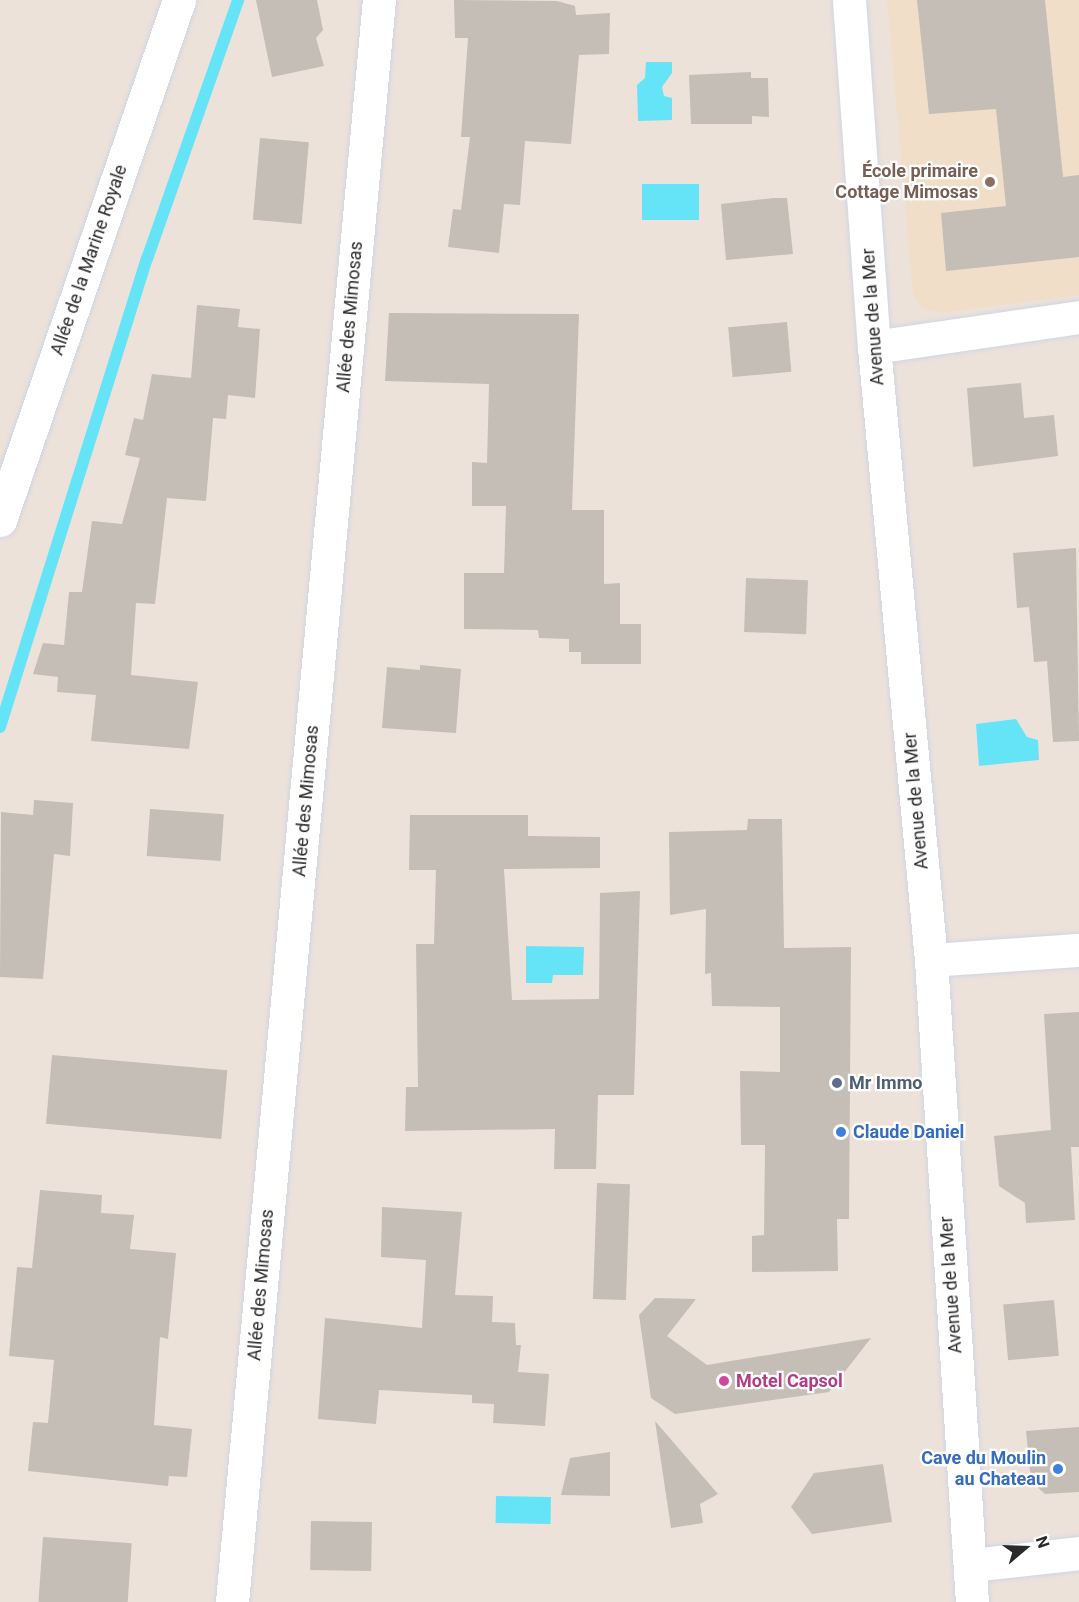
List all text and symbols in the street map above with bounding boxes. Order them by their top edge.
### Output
place label: École primaire Cottage Mimosas [835,161,978,204]
street label: Allée de la Marine Royale [46,162,132,358]
marker: École primaire Cottage Mimosas [983,175,997,189]
street label: Allée des Mimosas [333,240,367,394]
street label: Avenue de la Mer [857,248,889,386]
street label: Allée des Mimosas [289,724,323,878]
street label: Avenue de la Mer [899,732,933,870]
place label: Mr Immo [849,1072,922,1094]
marker: Mr Immo [830,1076,844,1090]
place label: Claude Daniel [853,1121,964,1143]
marker: Claude Daniel [834,1125,848,1139]
street label: Allée des Mimosas [244,1208,278,1362]
street label: Avenue de la Mer [935,1216,967,1354]
place label: Motel Capsol [736,1370,843,1392]
marker: Motel Capsol [717,1374,731,1388]
place label: Cave du Moulin au Chateau [921,1448,1046,1490]
marker: Cave du Moulin au Chateau [1051,1462,1065,1476]
north arrow [995,1518,1055,1578]
text: N [1032,1534,1053,1550]

